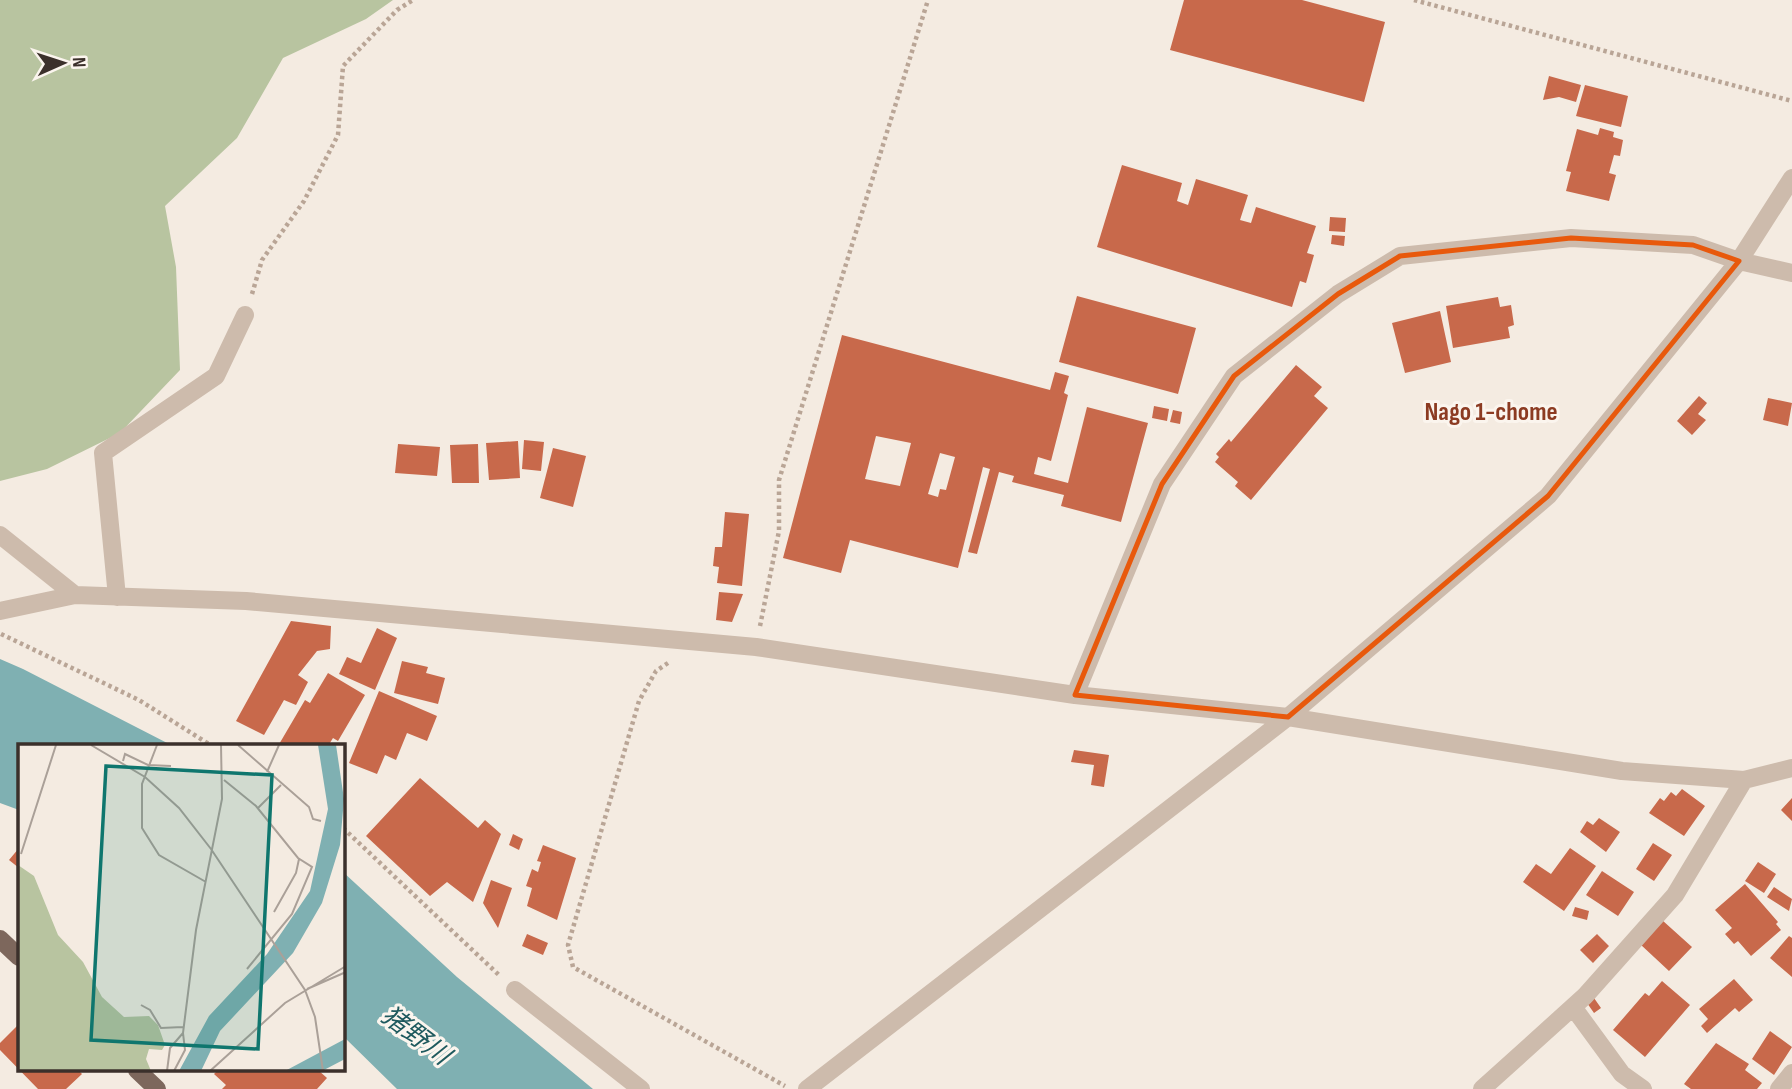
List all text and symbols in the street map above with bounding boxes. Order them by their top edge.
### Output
north arrow [28,28,98,98]
text: N [67,57,90,68]
district label: Nago 1-chome [1424,397,1558,428]
inset map [18,744,345,1072]
water label: 猪野川 [375,1000,458,1074]

